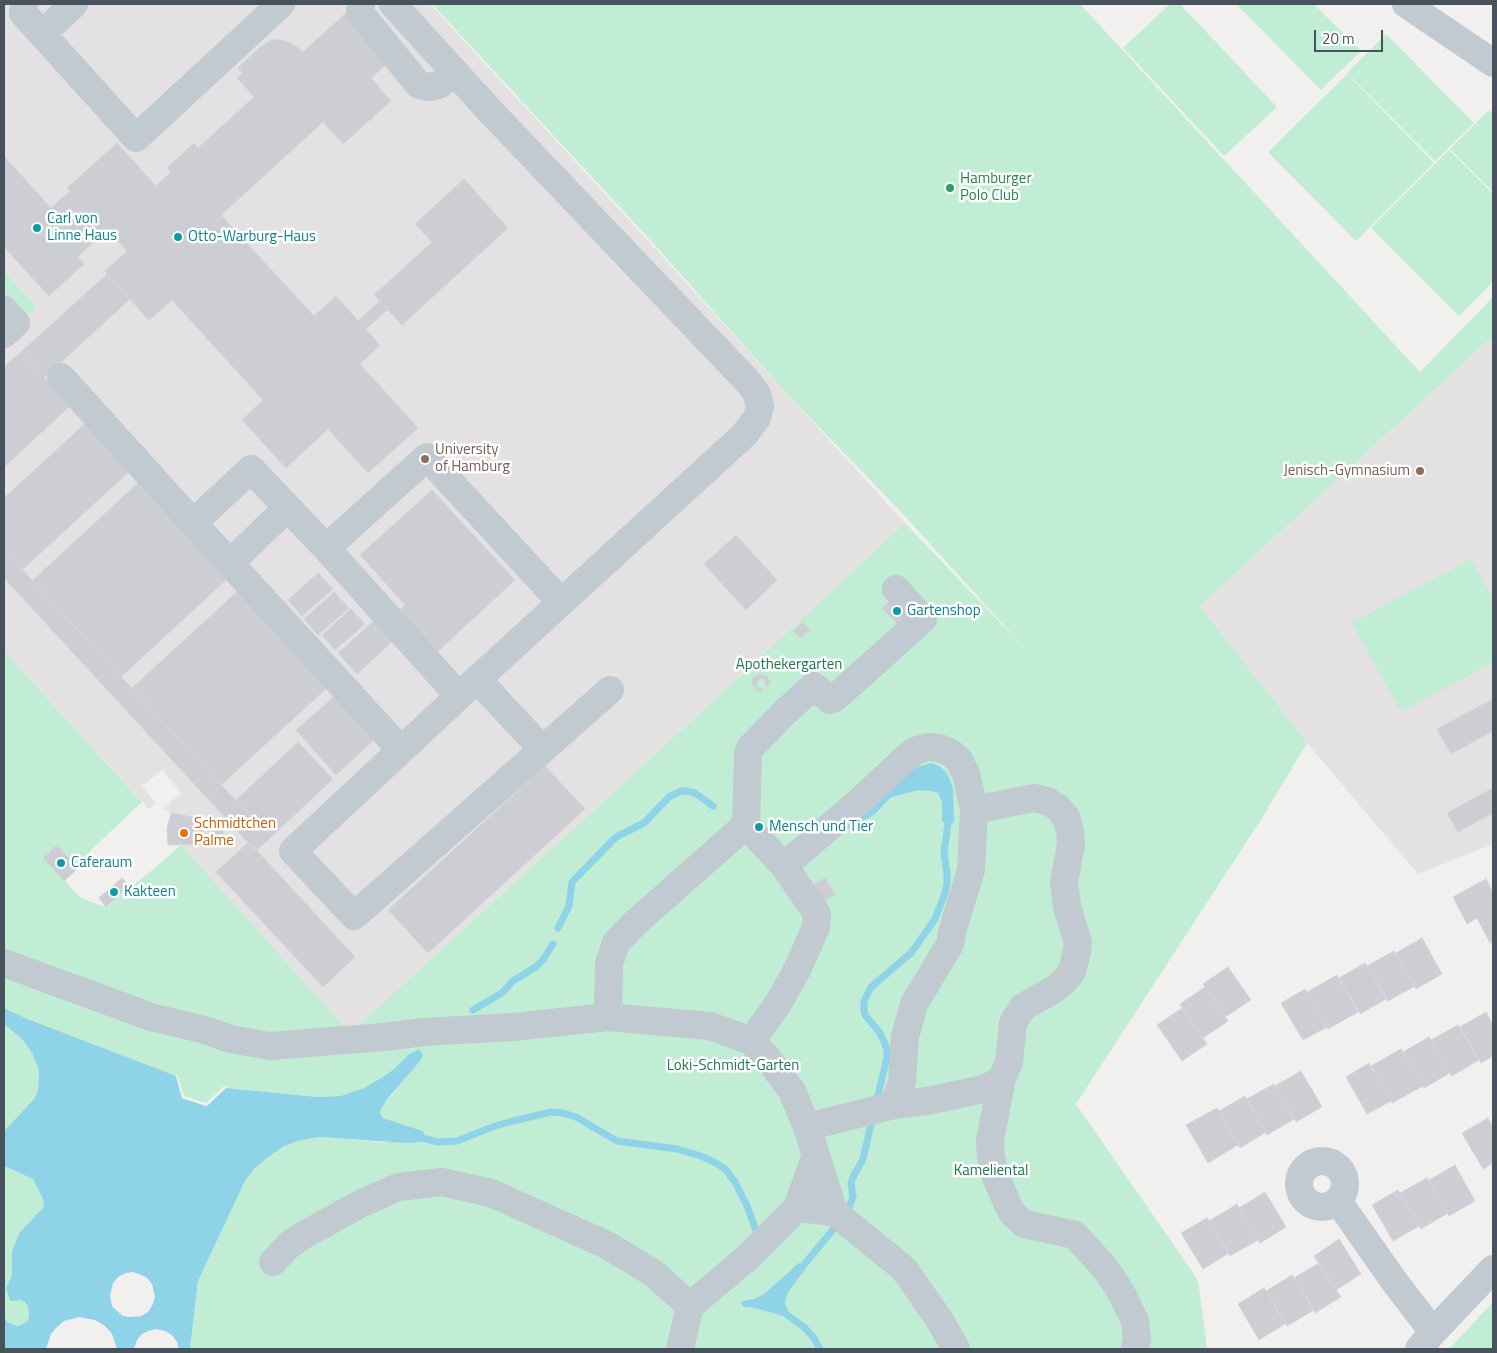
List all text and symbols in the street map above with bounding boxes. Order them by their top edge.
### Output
scale bar [1317,20,1386,52]
text: 20 m [1322,27,1355,50]
place label: Hamburger Polo Club [960,170,1032,205]
marker: Hamburger Polo Club [944,182,956,194]
place label: Carl von Linne Haus [47,210,117,245]
marker: Carl von Linne Haus [31,222,43,234]
place label: Otto-Warburg-Haus [188,228,316,246]
marker: Otto-Warburg-Haus [172,231,184,243]
place label: University of Hamburg [435,441,510,476]
marker: University of Hamburg [419,453,431,465]
place label: Jenisch-Gymnasium [1283,462,1410,480]
marker: Jenisch-Gymnasium [1414,465,1426,477]
place label: Gartenshop [907,602,981,620]
marker: Gartenshop [891,605,903,617]
park label: Apothekergarten [736,656,842,674]
place label: Schmidtchen Palme [194,815,276,850]
place label: Mensch und Tier [769,818,873,836]
marker: Mensch und Tier [753,821,765,833]
marker: Schmidtchen Palme [178,827,190,839]
place label: Caferaum [71,854,132,872]
marker: Caferaum [55,857,67,869]
place label: Kakteen [124,883,176,901]
marker: Kakteen [108,886,120,898]
park label: Loki-Schmidt-Garten [667,1057,799,1075]
park label: Kameliental [954,1162,1028,1180]

